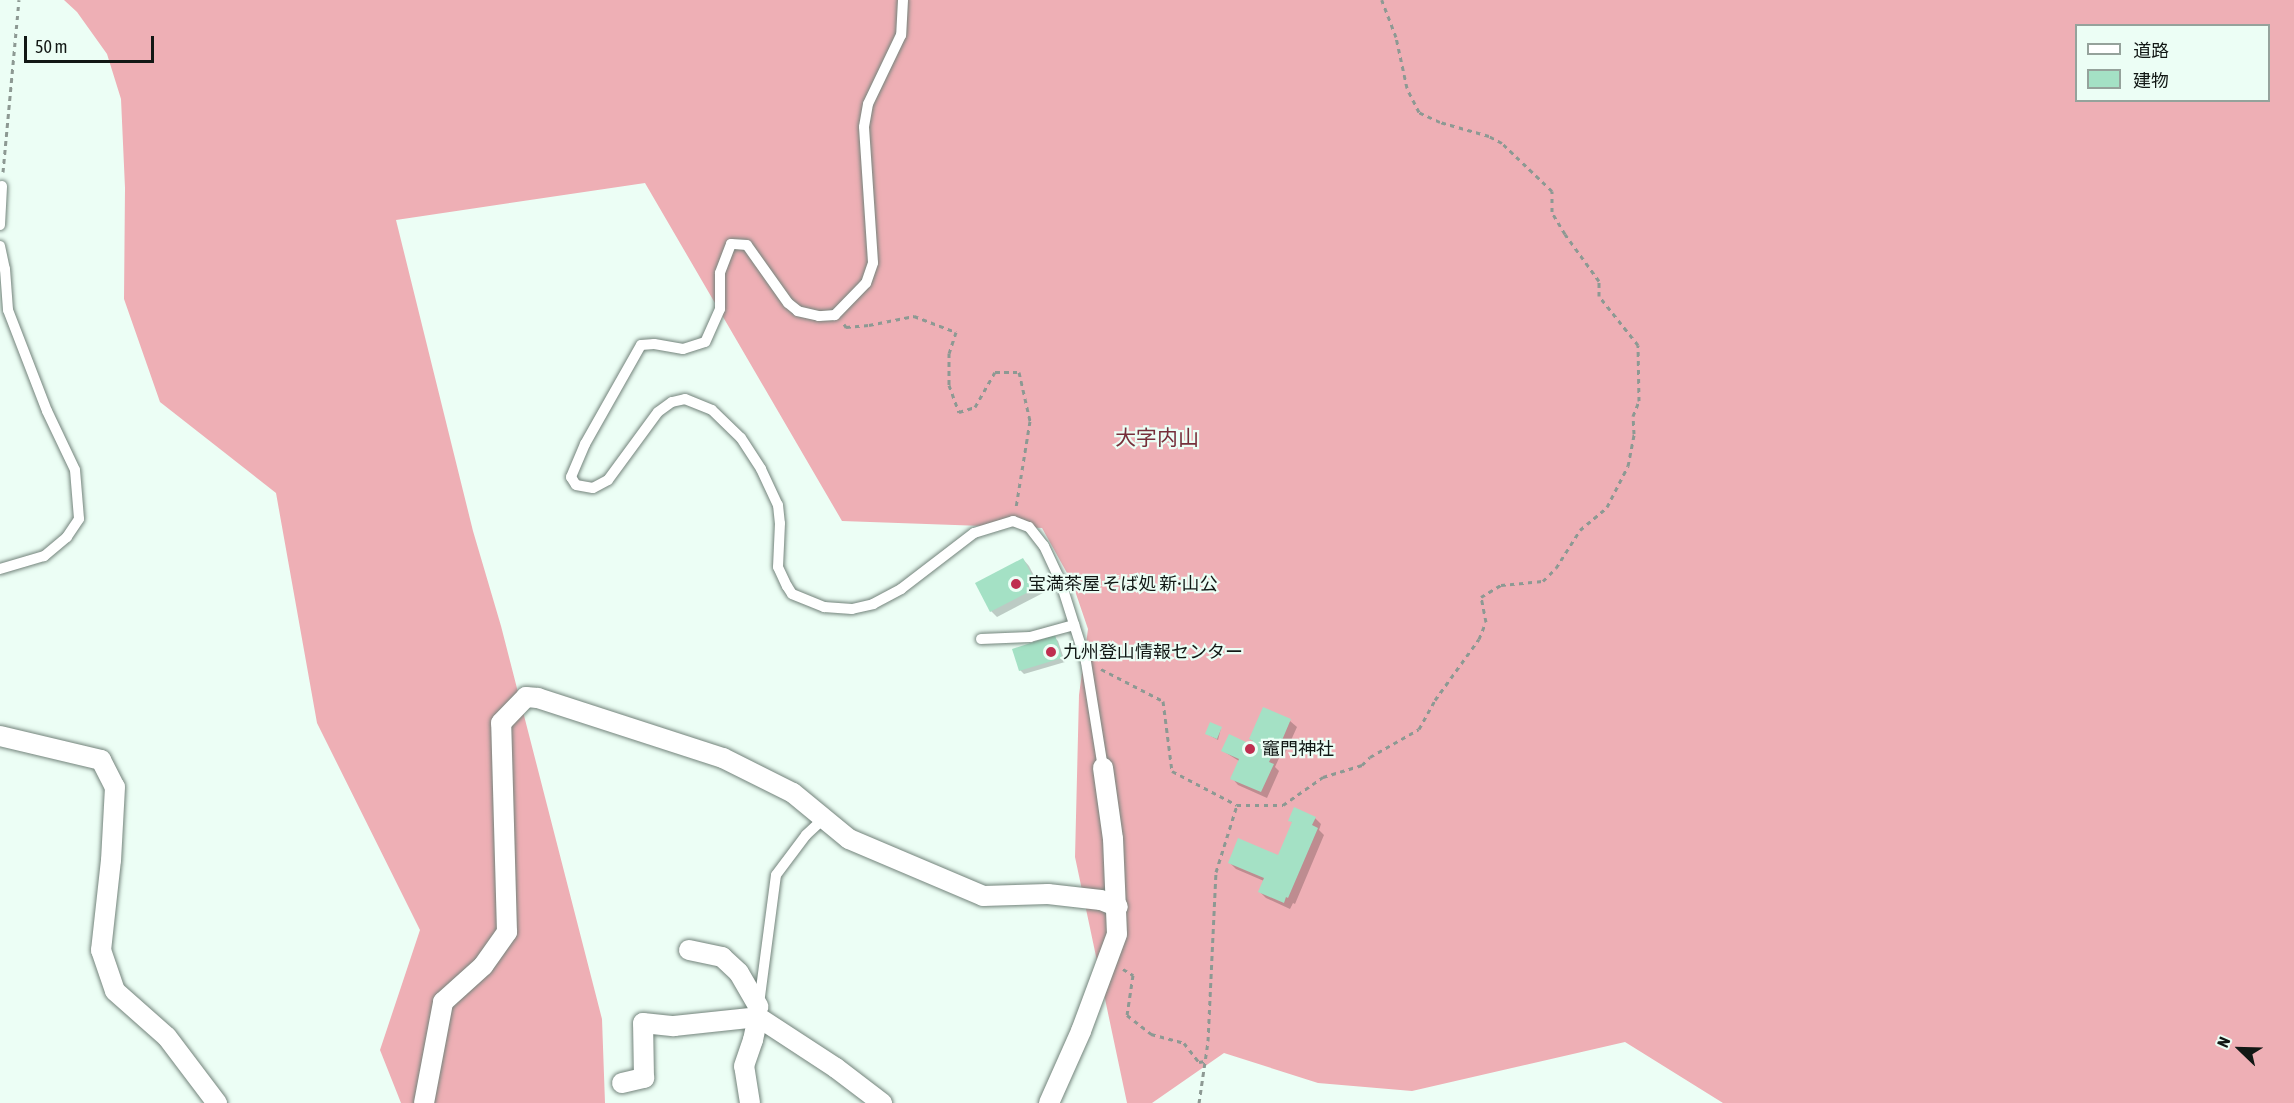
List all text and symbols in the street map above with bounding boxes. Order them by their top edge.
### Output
scale bar [27,24,158,62]
legend [2075,24,2270,102]
text: 50 m [35,36,67,57]
text: 道路 [2133,40,2169,61]
text: 建物 [2133,70,2169,91]
district label: 大字内山 [1115,424,1199,450]
place label: 宝満茶屋 そば処 新•山公 [1028,573,1218,595]
marker: 宝満茶屋 そば処 新•山公 [1009,577,1023,591]
place label: 九州登山情報センター [1063,641,1243,663]
marker: 九州登山情報センター [1044,645,1058,659]
place label: 竈門神社 [1262,738,1334,760]
marker: 竈門神社 [1243,742,1257,756]
north arrow [2210,1019,2270,1079]
text: N [2213,1034,2234,1050]

